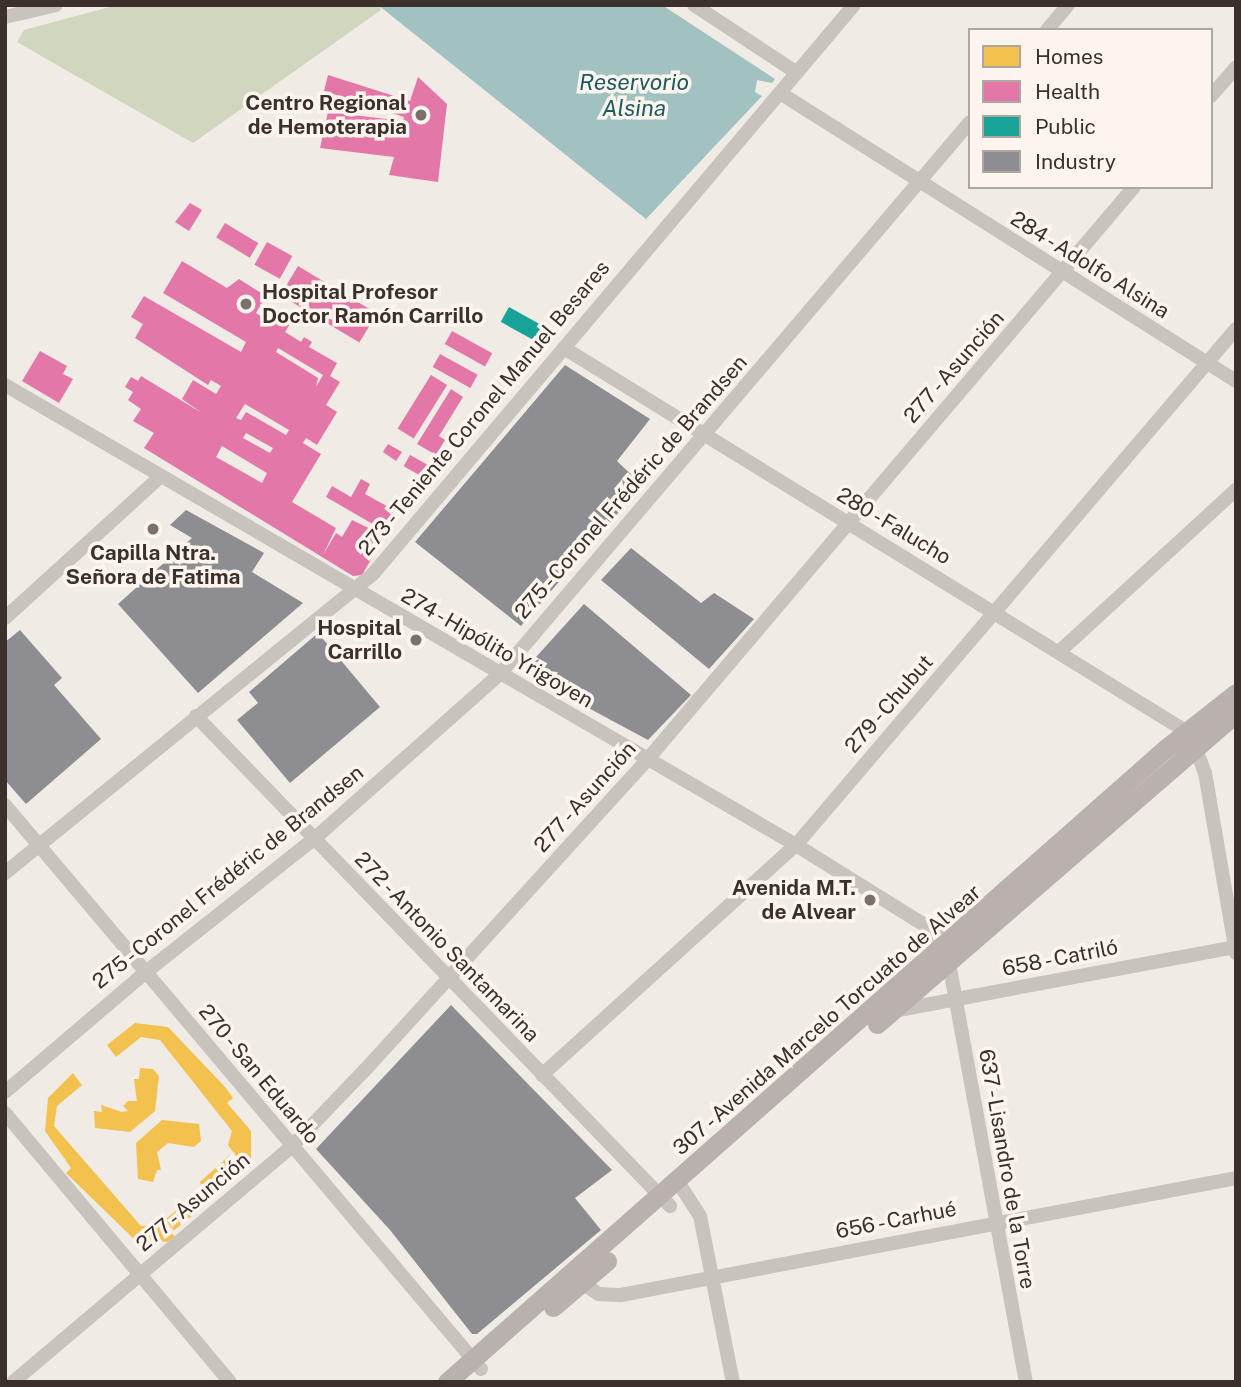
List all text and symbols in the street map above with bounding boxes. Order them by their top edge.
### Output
legend [968,28,1213,189]
text: Homes [1035,44,1103,69]
water label: Reservorio Alsina [579,68,689,122]
text: Health [1035,79,1100,104]
place label: Centro Regional de Hemoterapia [245,90,407,140]
marker: Centro Regional de Hemoterapia [413,107,429,123]
text: Public [1035,114,1096,139]
text: Industry [1035,149,1116,174]
street label: 284 - Adolfo Alsina [1004,204,1176,326]
street label: 273 - Teniente Coronel Manuel Besares [351,253,617,563]
place label: Hospital Profesor Doctor Ramón Carrillo [262,279,483,329]
marker: Hospital Profesor Doctor Ramón Carrillo [236,294,256,314]
street label: 277 - Asunción [897,304,1011,430]
street label: 275 - Coronel Frédéric de Brandsen [508,348,754,626]
street label: 280 - Falucho [830,481,958,571]
marker: Capilla Ntra. Señora de Fatima [145,521,161,537]
place label: Capilla Ntra. Señora de Fatima [66,540,240,590]
street label: 274 - Hipólito Yrigoyen [394,581,600,715]
place label: Hospital Carrillo [317,615,402,665]
marker: Hospital Carrillo [408,632,424,648]
street label: 279 - Chubut [838,648,940,760]
street label: 277 - Asunción [527,734,643,860]
street label: 275 - Coronel Frédéric de Brandsen [85,758,371,996]
street label: 272 - Antonio Santamarina [347,845,547,1049]
place label: Avenida M.T. de Alvear [732,875,856,925]
street label: 307 - Avenida Marcelo Torcuato de Alvear [666,877,988,1163]
marker: Avenida M.T. de Alvear [862,892,878,908]
street label: 658 - Catriló [997,934,1123,982]
street label: 270 - San Eduardo [191,997,327,1151]
street label: 637 - Lisandro de la Torre [973,1044,1041,1294]
street label: 277 - Asunción [129,1145,257,1259]
street label: 656 - Carhué [831,1195,961,1245]

